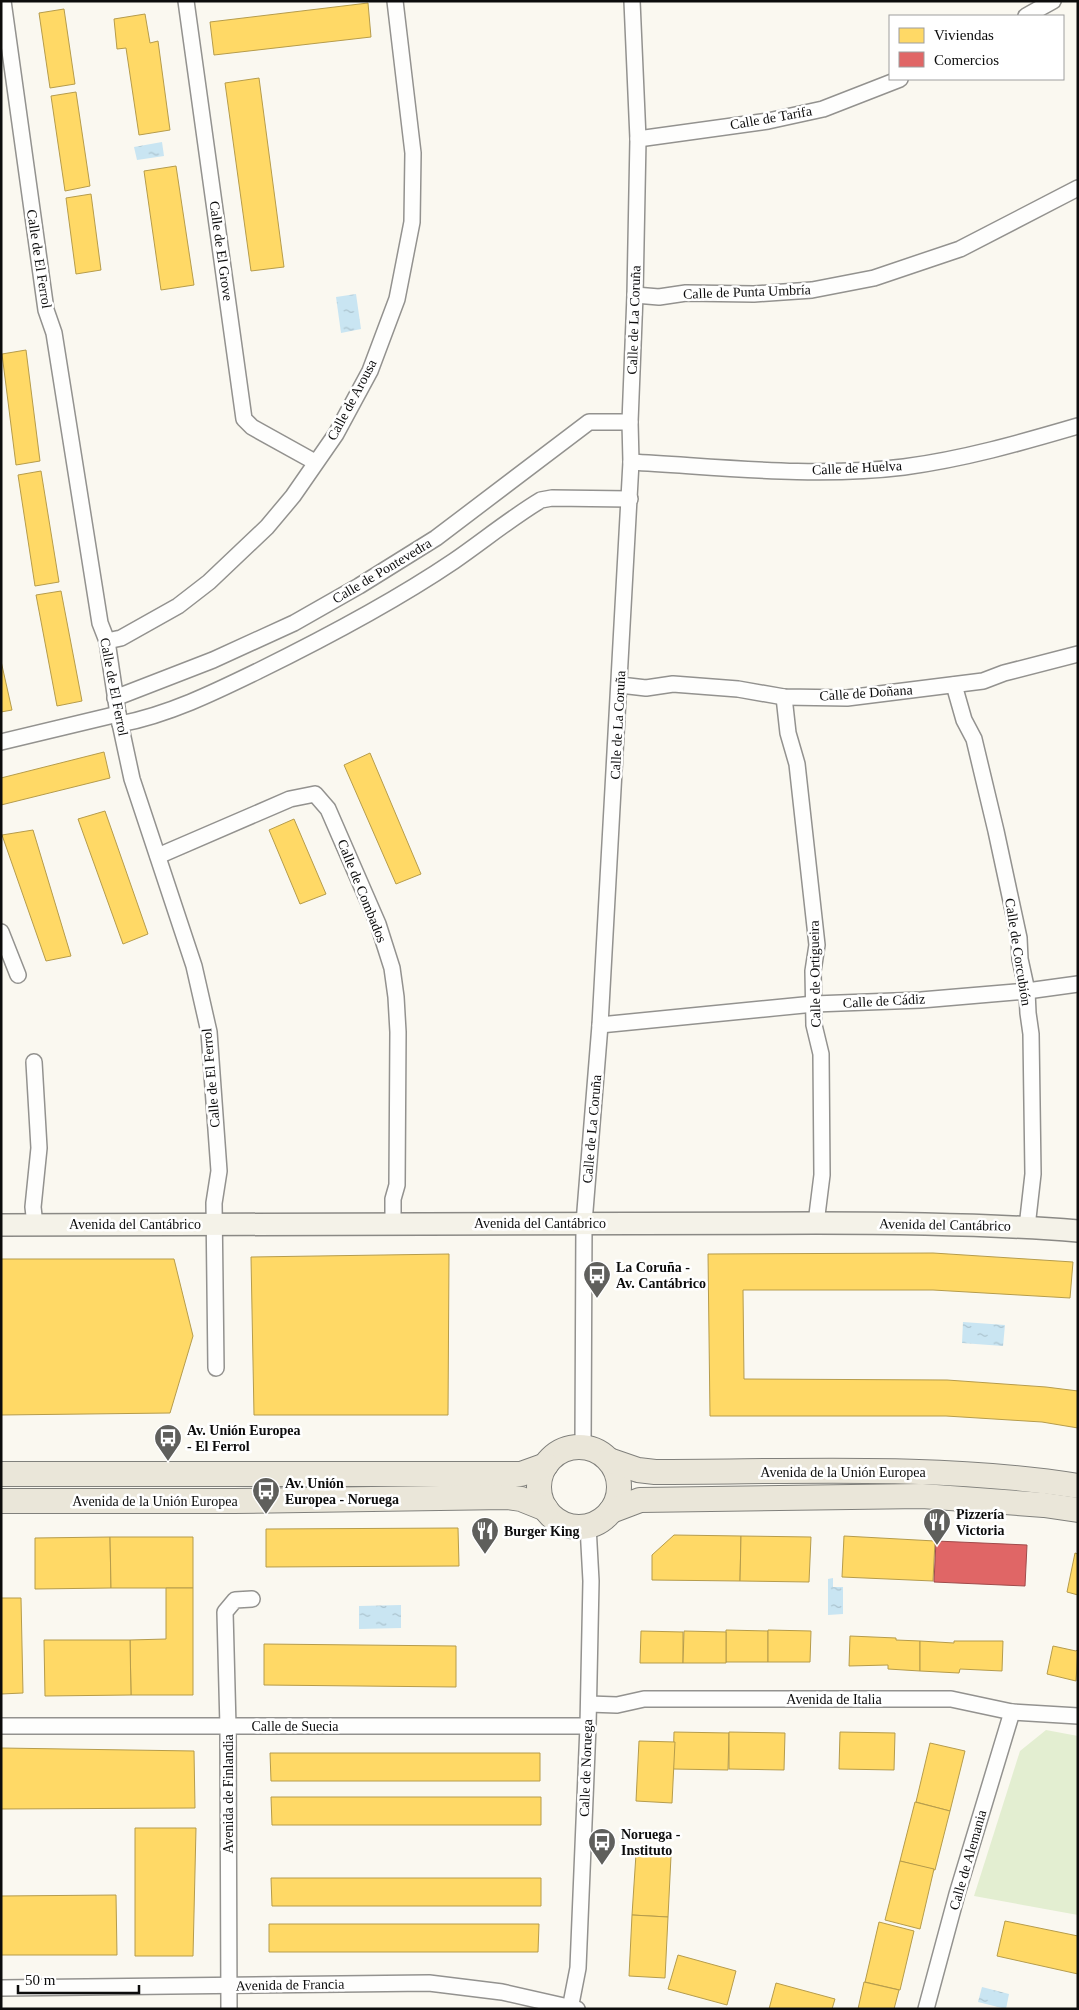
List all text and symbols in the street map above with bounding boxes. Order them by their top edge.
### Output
legend [889,15,1064,80]
text: Viviendas [934,27,994,43]
text: Comercios [934,52,999,68]
street label: Calle de Tarifa [729,103,814,133]
street label: Calle de El Grove [207,200,235,302]
street label: Calle de El Ferrol [24,208,54,310]
street label: Calle de La Coruña [625,264,643,375]
street label: Calle de Punta Umbría [683,282,812,302]
street label: Calle de Arousa [324,356,380,443]
street label: Calle de Huelva [812,458,903,478]
street label: Calle de Pontevedra [330,535,435,606]
street label: Calle de El Ferrol [97,637,131,738]
street label: Calle de La Coruña [608,669,628,780]
street label: Calle de Doñana [819,682,914,704]
street label: Calle de Combados [335,837,389,945]
street label: Calle de Corcubión [1002,897,1034,1007]
street label: Calle de Ortigueira [807,919,823,1028]
street label: Calle de Cádiz [842,991,926,1011]
street label: Calle de El Ferrol [199,1027,223,1128]
street label: Calle de La Coruña [580,1073,604,1184]
street label: Avenida del Cantábrico [474,1216,606,1231]
street label: Avenida del Cantábrico [879,1216,1011,1234]
street label: Avenida del Cantábrico [69,1217,201,1232]
bus stop icon: La Coruña - Av. Cantábrico [582,1260,612,1299]
place label: La Coruña - Av. Cantábrico [616,1260,706,1291]
bus stop icon: Av. Unión Europea - El Ferrol [153,1423,183,1462]
place label: Av. Unión Europea - El Ferrol [187,1423,300,1454]
street label: Avenida de la Unión Europea [760,1465,926,1480]
bus stop icon: Av. Unión Europea - Noruega [251,1476,281,1515]
place label: Av. Unión Europea - Noruega [285,1476,399,1507]
street label: Avenida de la Unión Europea [72,1494,238,1509]
restaurant icon: Pizzería Victoria [922,1507,952,1546]
place label: Pizzería Victoria [956,1507,1004,1538]
restaurant icon: Burger King [470,1516,500,1555]
place label: Burger King [504,1524,580,1539]
street label: Avenida de Italia [786,1692,882,1707]
street label: Calle de Noruega [577,1718,595,1817]
street label: Calle de Suecia [251,1719,339,1734]
street label: Avenida de Finlandia [221,1733,236,1854]
street label: Calle de Alemania [947,1807,990,1912]
bus stop icon: Noruega - Instituto [587,1827,617,1866]
place label: Noruega - Instituto [621,1827,681,1858]
scale bar [18,1962,139,1994]
text: 50 m [25,1972,56,1988]
street label: Avenida de Francia [236,1977,345,1993]

